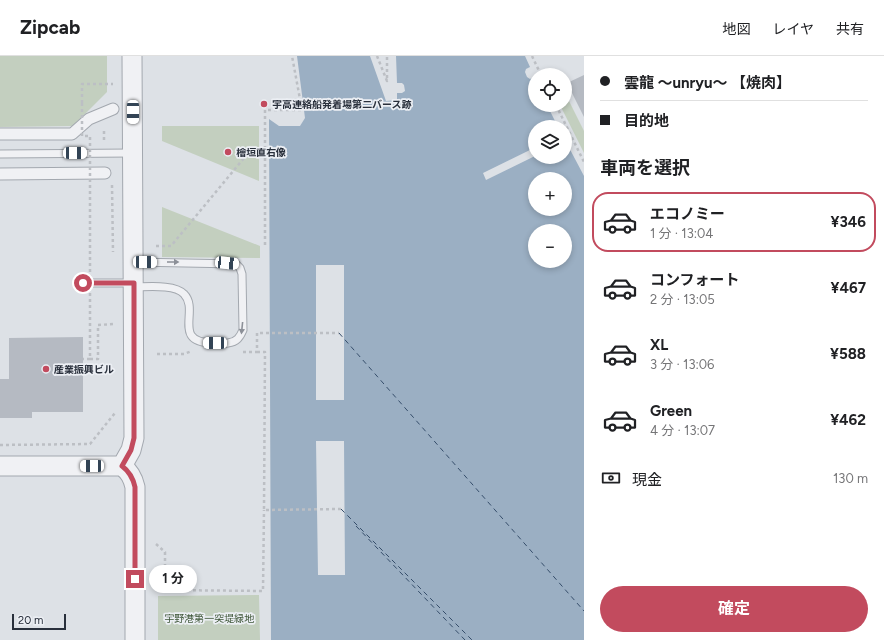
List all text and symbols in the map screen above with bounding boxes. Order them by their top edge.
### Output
text: Zipcab [20,16,80,39]
text: 地図 [722,21,750,38]
text: レイヤ [772,21,814,38]
text: 共有 [836,21,864,38]
map controls [528,68,572,268]
button: locate [528,68,572,112]
text: 雲龍 ～unryu～ 【焼肉】 [624,74,791,92]
place label: 宇高連絡船発着場第二バース跡 [272,98,412,111]
marker: 宇高連絡船発着場第二バース跡 [259,99,269,109]
car [127,100,139,124]
text: 目的地 [624,112,669,130]
button: layers [528,120,572,164]
place label: 檜垣直右像 [236,146,286,159]
car [63,147,87,159]
marker: 檜垣直右像 [223,147,233,157]
text: 車両を選択 [600,157,690,179]
button: + [528,172,572,216]
icon: car [602,204,638,240]
text: エコノミー [650,205,725,223]
text: ¥346 [831,213,866,231]
button: − [528,224,572,268]
text: 1 分 · 13:04 [650,226,713,241]
car [133,256,157,268]
car [214,256,240,270]
one-way arrow [167,259,180,265]
icon: car [602,270,638,306]
text: コンフォート [650,271,740,289]
route start [74,274,92,292]
text: ¥467 [831,279,866,297]
text: 2 分 · 13:05 [650,292,715,307]
one-way arrow [239,322,245,334]
icon: car [602,336,638,372]
text: XL [650,336,668,354]
car [203,337,227,349]
text: ¥588 [830,345,866,363]
text: 3 分 · 13:06 [650,357,714,372]
place label: 産業振興ビル [54,363,114,376]
marker: 産業振興ビル [41,364,51,374]
icon: car [602,402,638,438]
text: Green [650,402,692,420]
text: ¥462 [830,411,866,429]
text: 4 分 · 13:07 [650,423,715,438]
car [80,460,104,472]
icon: cash [600,467,622,489]
text: 現金 [632,471,662,489]
text: 130 m [833,471,868,486]
callout: 1 分 [149,565,197,593]
route end [126,570,144,588]
text: 1 分 [162,571,184,586]
button: 確定 [600,586,868,632]
scale bar [12,612,66,631]
park label: 宇野港第一突堤緑地 [164,612,255,625]
text: 20 m [18,614,43,627]

